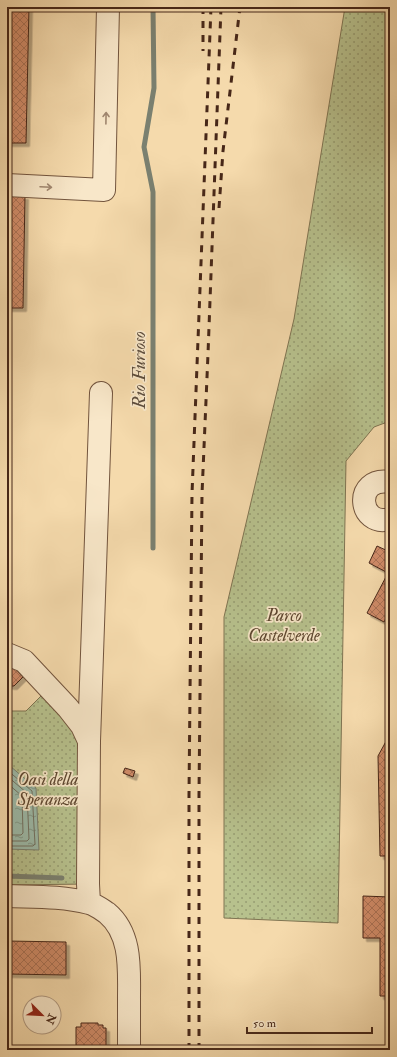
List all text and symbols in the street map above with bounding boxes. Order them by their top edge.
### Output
one-way arrow [102,112,110,125]
one-way arrow [39,183,52,191]
water label: Rio Furioso [128,331,151,410]
park label: Parco Castelverde [248,605,320,646]
park label: Oasi della Speranza [17,769,79,810]
north arrow [22,995,62,1035]
scale bar [247,1009,372,1035]
text: N [42,1011,59,1027]
text: 50 m [253,1016,277,1031]

